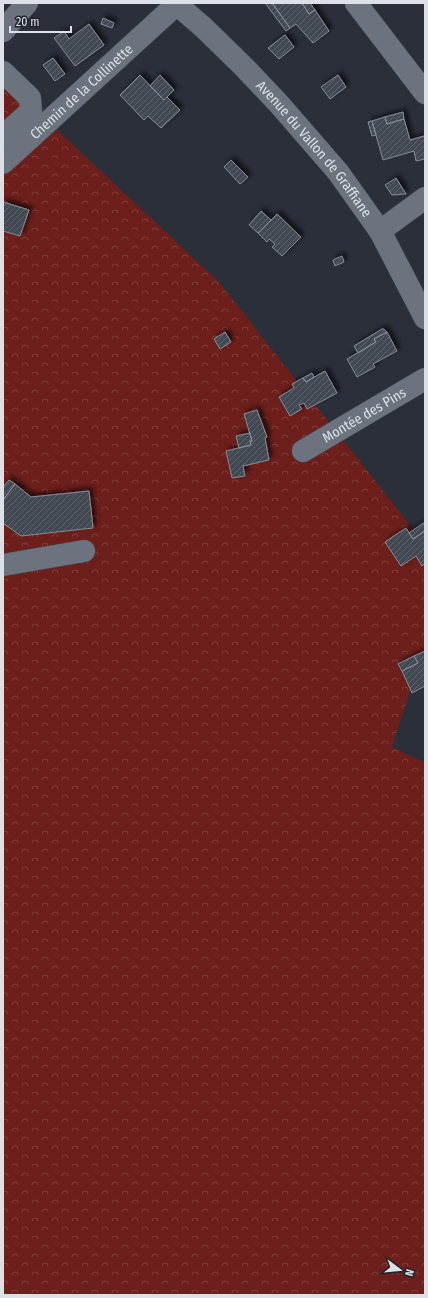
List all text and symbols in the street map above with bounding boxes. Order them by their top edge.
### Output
scale bar [10,8,71,34]
text: 20 m [16,15,40,29]
street label: Chemin de la Collinette [27,41,137,143]
street label: Avenue du Vallon de Graffiane [252,77,375,220]
street label: Montée des Pins [320,384,409,447]
north arrow [380,1250,420,1290]
text: N [402,1268,416,1278]

